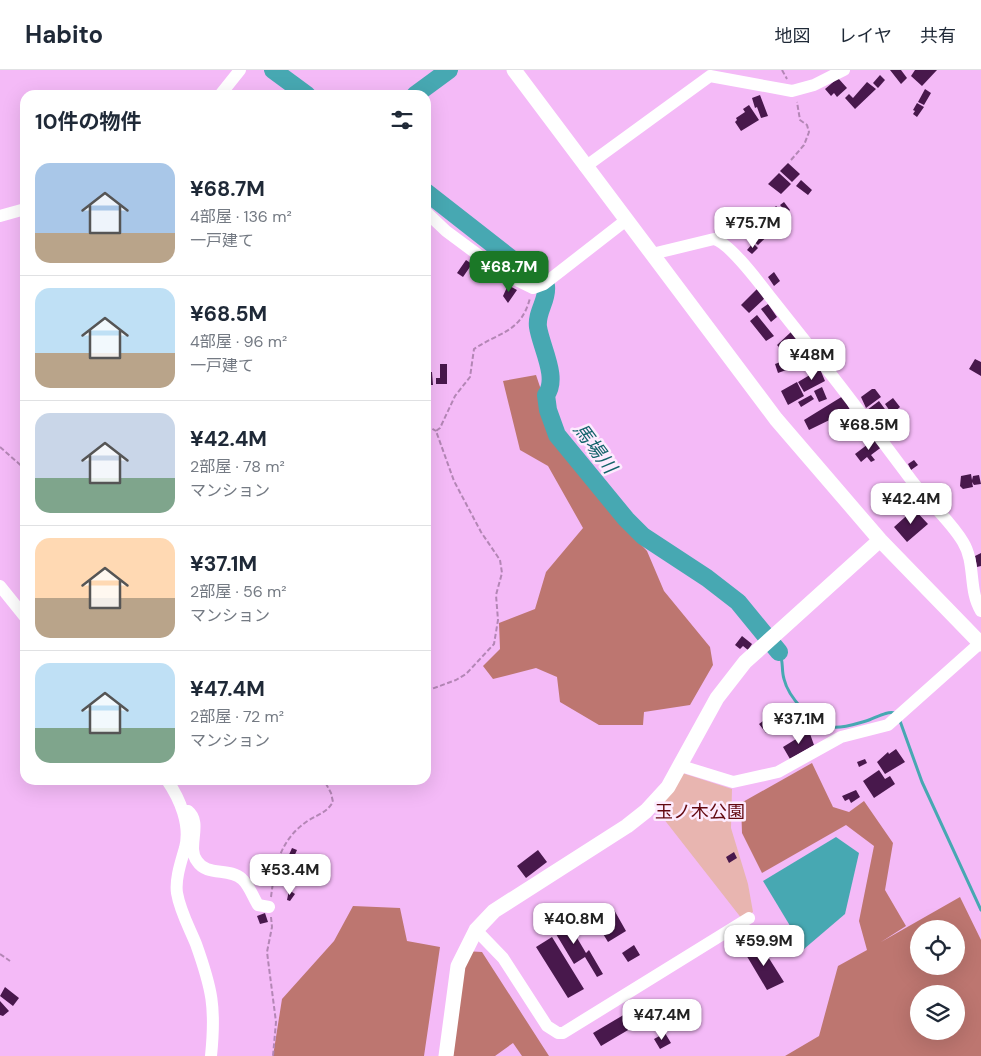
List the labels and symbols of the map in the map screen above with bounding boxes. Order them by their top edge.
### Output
pin: ¥75.7M [712,206,794,249]
pin: ¥68.7M [468,250,550,293]
pin: ¥48M [782,338,842,381]
pin: ¥68.5M [828,408,910,451]
water label: 馬場川 [568,418,623,480]
pin: ¥42.4M [870,482,952,525]
pin: ¥37.1M [758,702,840,745]
park label: 玉ノ木公園 [655,800,745,824]
pin: ¥53.4M [249,854,331,896]
pin: ¥40.8M [533,902,615,945]
pin: ¥59.9M [723,924,805,967]
pin: ¥47.4M [621,998,703,1041]

